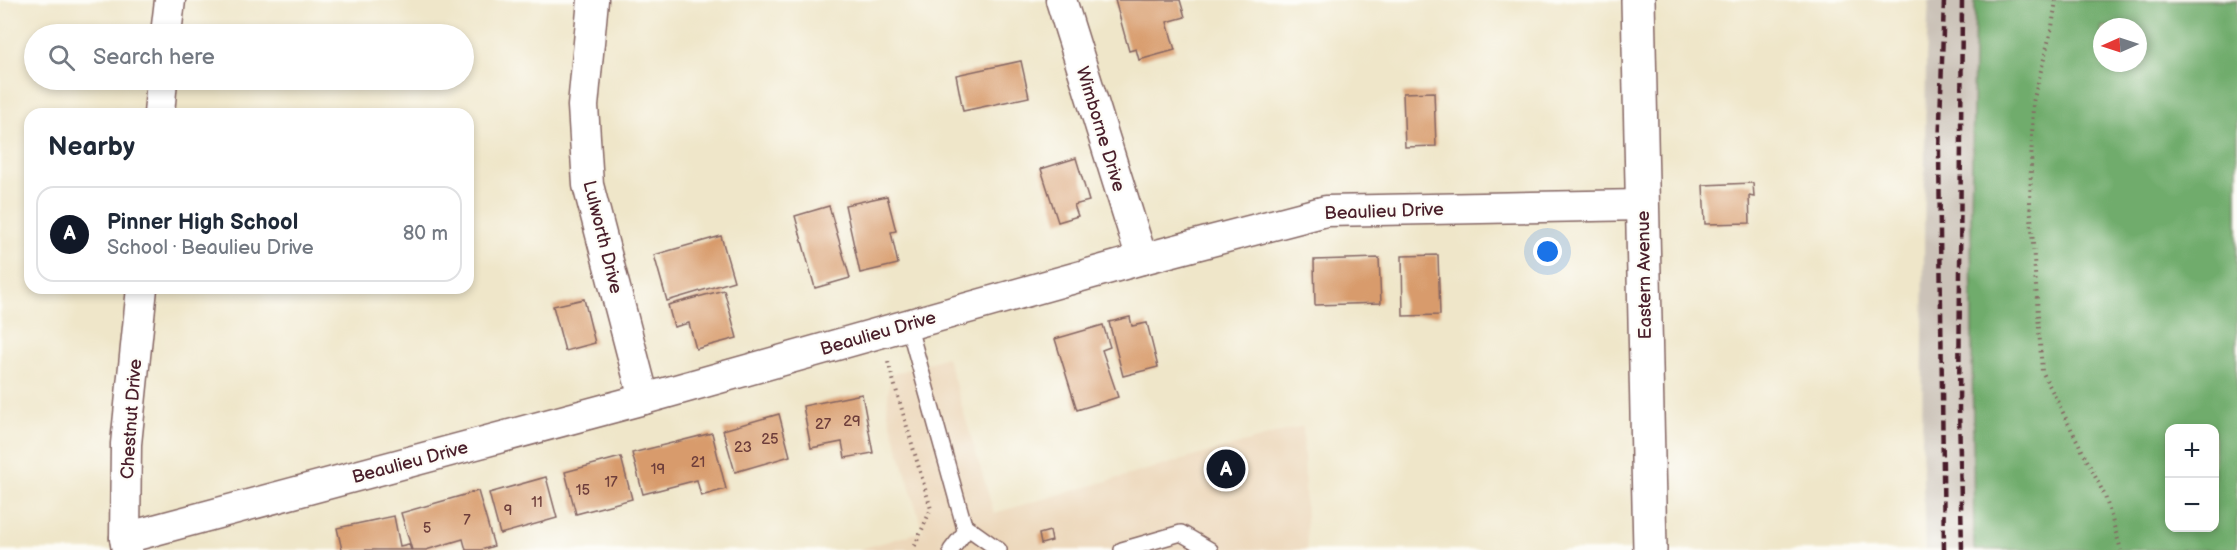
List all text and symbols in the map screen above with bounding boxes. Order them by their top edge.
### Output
north arrow [2093,18,2147,72]
search box [24,24,474,90]
icon: search [45,41,78,74]
text: Search here [93,44,215,71]
street label: Wimborne Drive [1072,64,1130,195]
text: Nearby [48,132,135,163]
street label: Lulworth Drive [578,178,627,296]
street label: Beaulieu Drive [1324,199,1444,224]
text: Pinner High School [107,209,298,236]
street label: Eastern Avenue [1633,210,1656,339]
text: A [63,222,76,246]
text: 80 m [403,222,448,246]
text: School · Beaulieu Drive [107,236,314,260]
your location [1533,237,1562,266]
street label: Beaulieu Drive [818,307,939,360]
street label: Chestnut Drive [117,358,146,480]
house number: 29 [843,412,861,431]
house number: 27 [815,415,832,434]
map controls [2165,424,2219,532]
button: + [2165,424,2219,478]
house number: 25 [761,430,779,449]
street label: Beaulieu Drive [350,437,471,488]
house number: 23 [734,438,752,457]
pin: A [1206,446,1246,492]
house number: 21 [691,453,705,472]
house number: 19 [651,460,665,479]
house number: 17 [604,473,618,492]
button: − [2165,478,2219,532]
house number: 15 [576,481,590,500]
house number: 11 [531,493,543,512]
house number: 9 [504,501,512,520]
house number: 7 [463,511,471,530]
house number: 5 [423,519,431,538]

